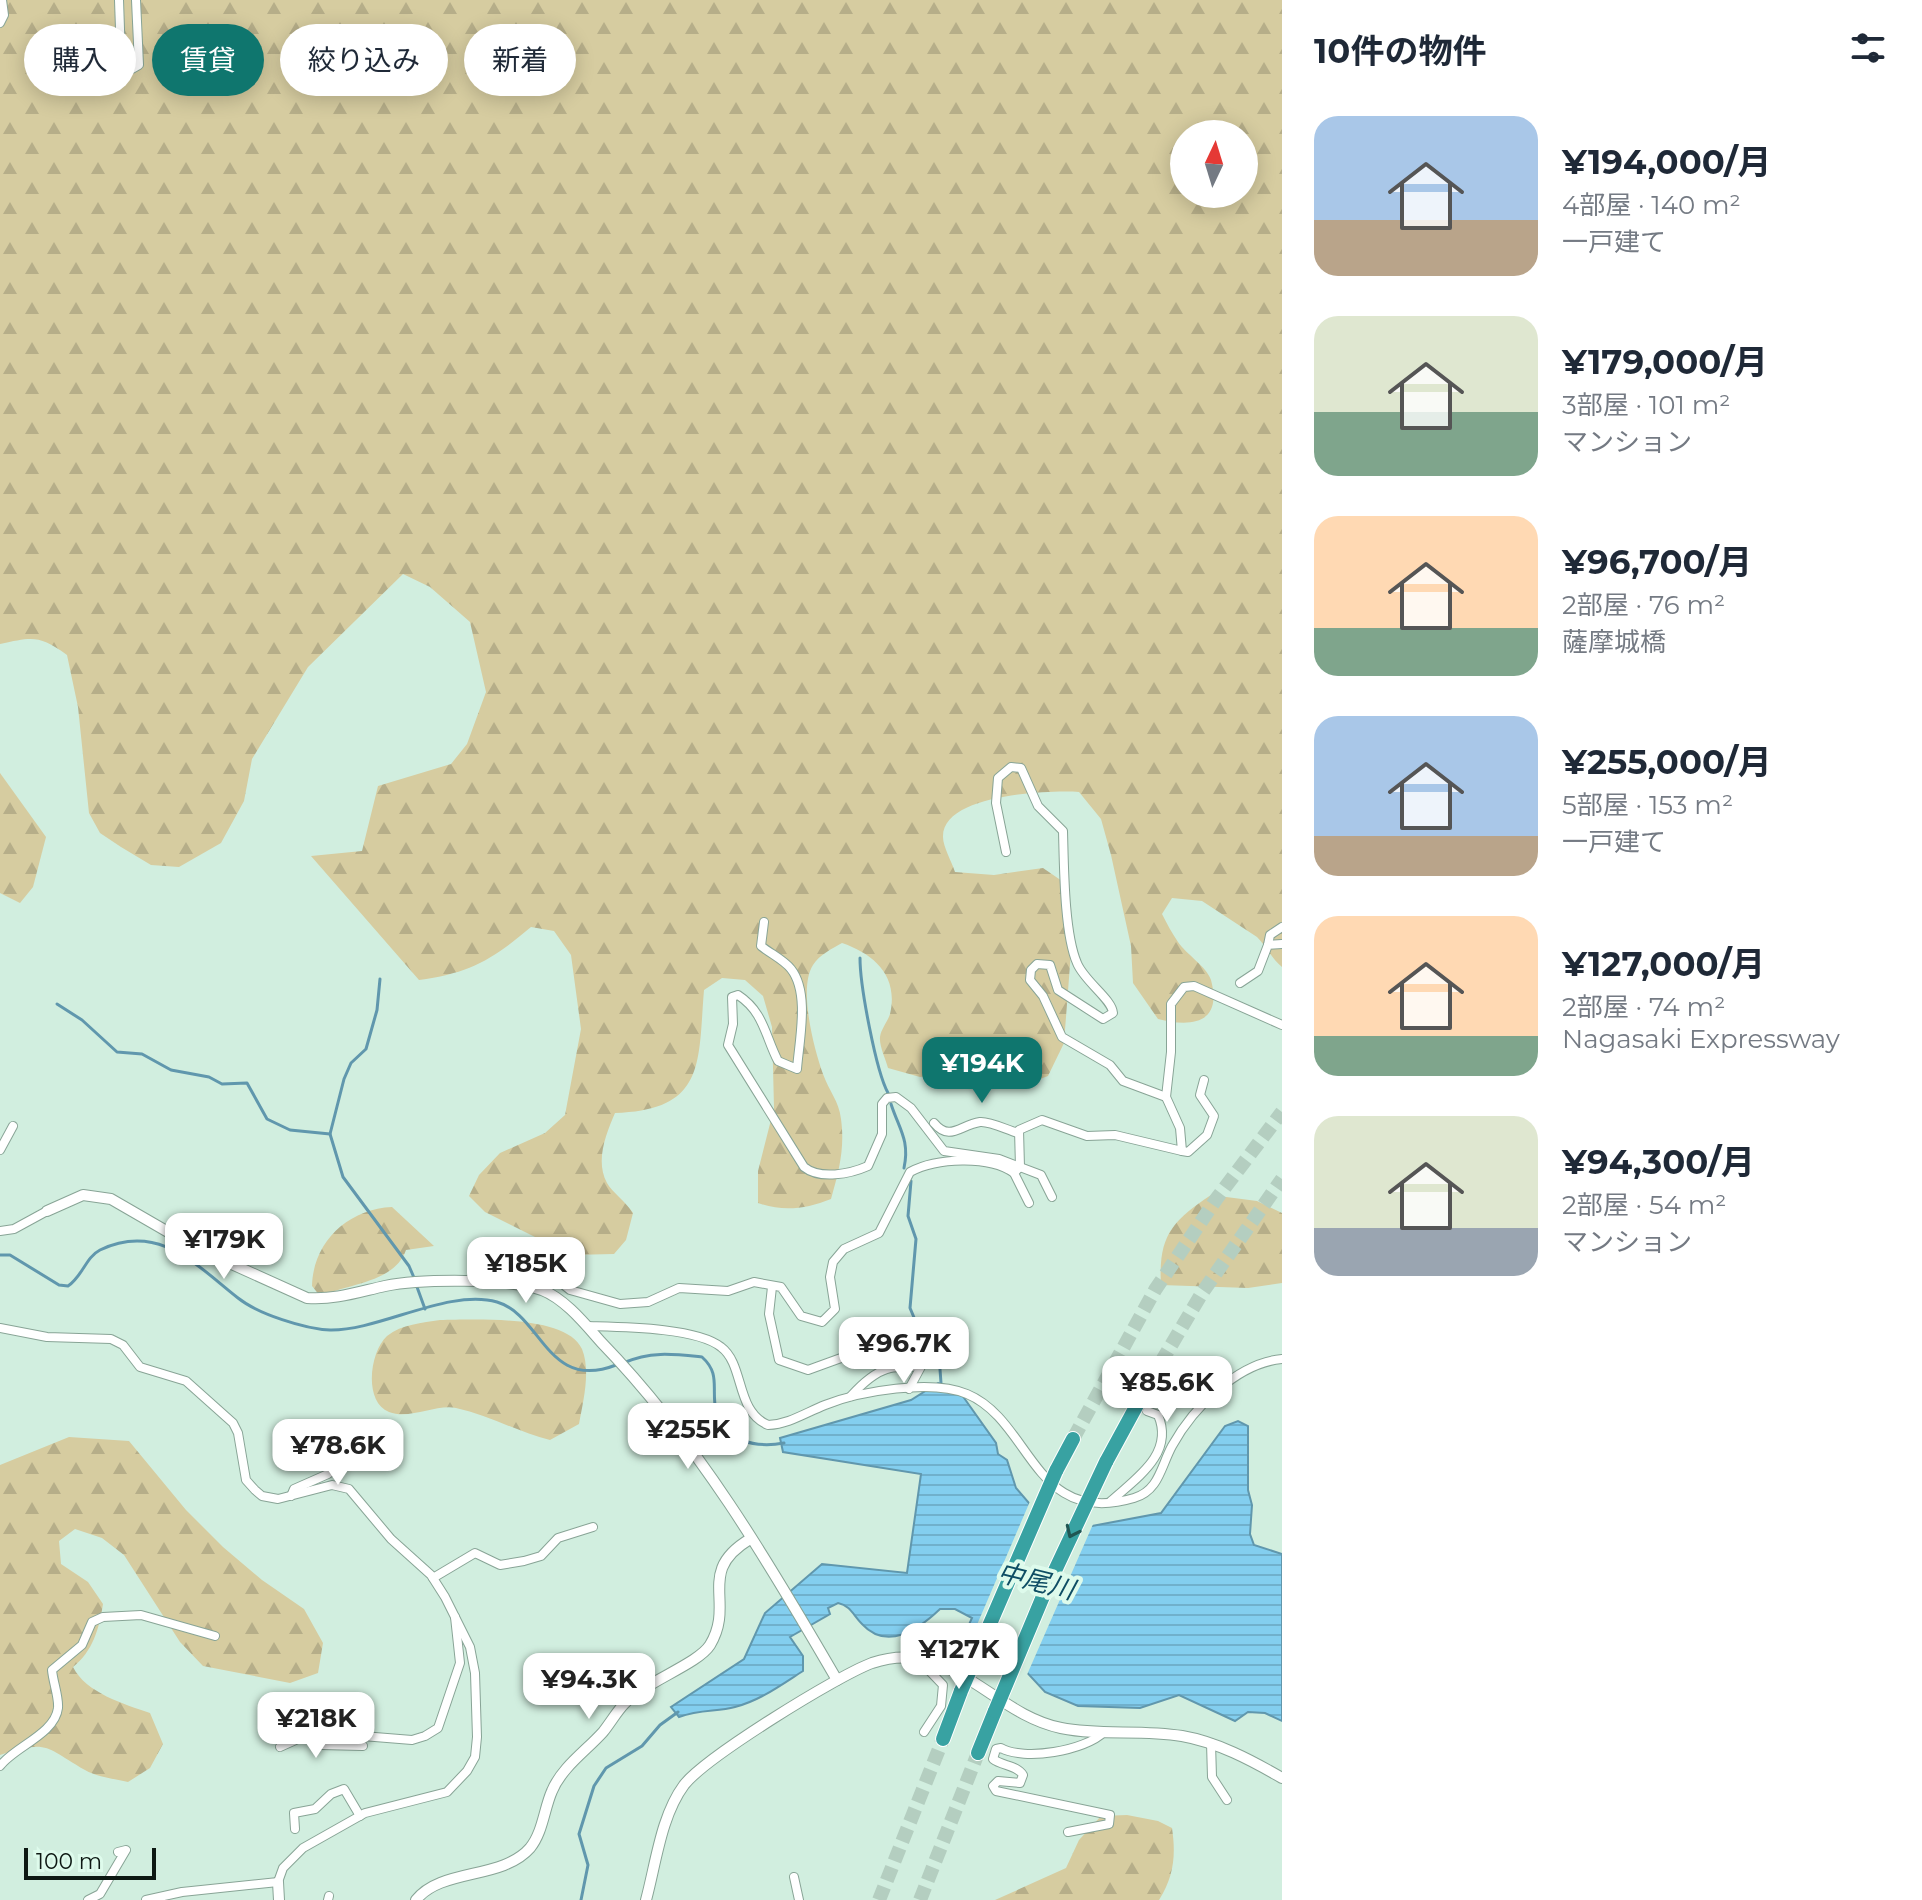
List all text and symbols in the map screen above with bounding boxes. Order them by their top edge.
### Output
chip: 購入 [24,24,136,96]
chip: 賃貸 [152,24,264,96]
chip: 絞り込み [280,24,448,96]
chip: 新着 [464,24,576,96]
icon: filters [1846,26,1890,70]
text: 10件の物件 [1314,30,1486,72]
north arrow [1170,120,1258,208]
map controls [1170,120,1258,208]
text: ¥194,000/月 [1562,141,1772,183]
icon: home [1378,148,1474,244]
text: 4部屋 · 140 m² [1562,189,1741,221]
text: 一戸建て [1562,226,1666,258]
text: ¥179,000/月 [1562,341,1768,383]
icon: home [1378,348,1474,444]
text: 3部屋 · 101 m² [1562,389,1730,421]
text: マンション [1562,426,1692,458]
text: ¥96,700/月 [1562,541,1752,583]
icon: home [1378,548,1474,644]
text: 2部屋 · 76 m² [1562,589,1725,621]
text: 薩摩城橋 [1562,626,1666,658]
text: ¥255,000/月 [1562,741,1772,783]
icon: home [1378,748,1474,844]
text: 5部屋 · 153 m² [1562,789,1733,821]
text: 一戸建て [1562,826,1666,858]
text: ¥127,000/月 [1562,943,1765,985]
icon: home [1378,948,1474,1044]
text: 2部屋 · 74 m² [1562,991,1725,1023]
text: Nagasaki Expressway [1562,1023,1840,1055]
pin: ¥194K [926,1037,1038,1105]
text: ¥194K [940,1047,1024,1079]
text: ¥94,300/月 [1562,1141,1755,1183]
icon: home [1378,1148,1474,1244]
text: 2部屋 · 54 m² [1562,1189,1726,1221]
pin: ¥179K [168,1213,280,1281]
text: ¥179K [183,1223,265,1255]
text: マンション [1562,1226,1692,1258]
pin: ¥185K [470,1237,582,1305]
text: ¥185K [485,1247,567,1279]
pin: ¥96.7K [839,1317,969,1385]
text: ¥96.7K [857,1327,951,1359]
pin: ¥85.6K [1102,1356,1232,1424]
text: ¥85.6K [1120,1366,1214,1398]
pin: ¥255K [632,1403,744,1471]
text: ¥255K [646,1413,730,1445]
pin: ¥78.6K [273,1419,403,1487]
text: ¥78.6K [290,1429,386,1461]
one-way arrow [1066,1524,1082,1538]
water label: 中尾川 [994,1556,1081,1607]
pin: ¥127K [903,1623,1015,1691]
text: ¥127K [919,1633,999,1665]
pin: ¥94.3K [524,1653,654,1721]
text: ¥94.3K [541,1663,637,1695]
pin: ¥218K [260,1692,372,1760]
text: ¥218K [275,1702,357,1734]
scale bar [24,1844,156,1880]
text: 100 m [36,1848,102,1875]

